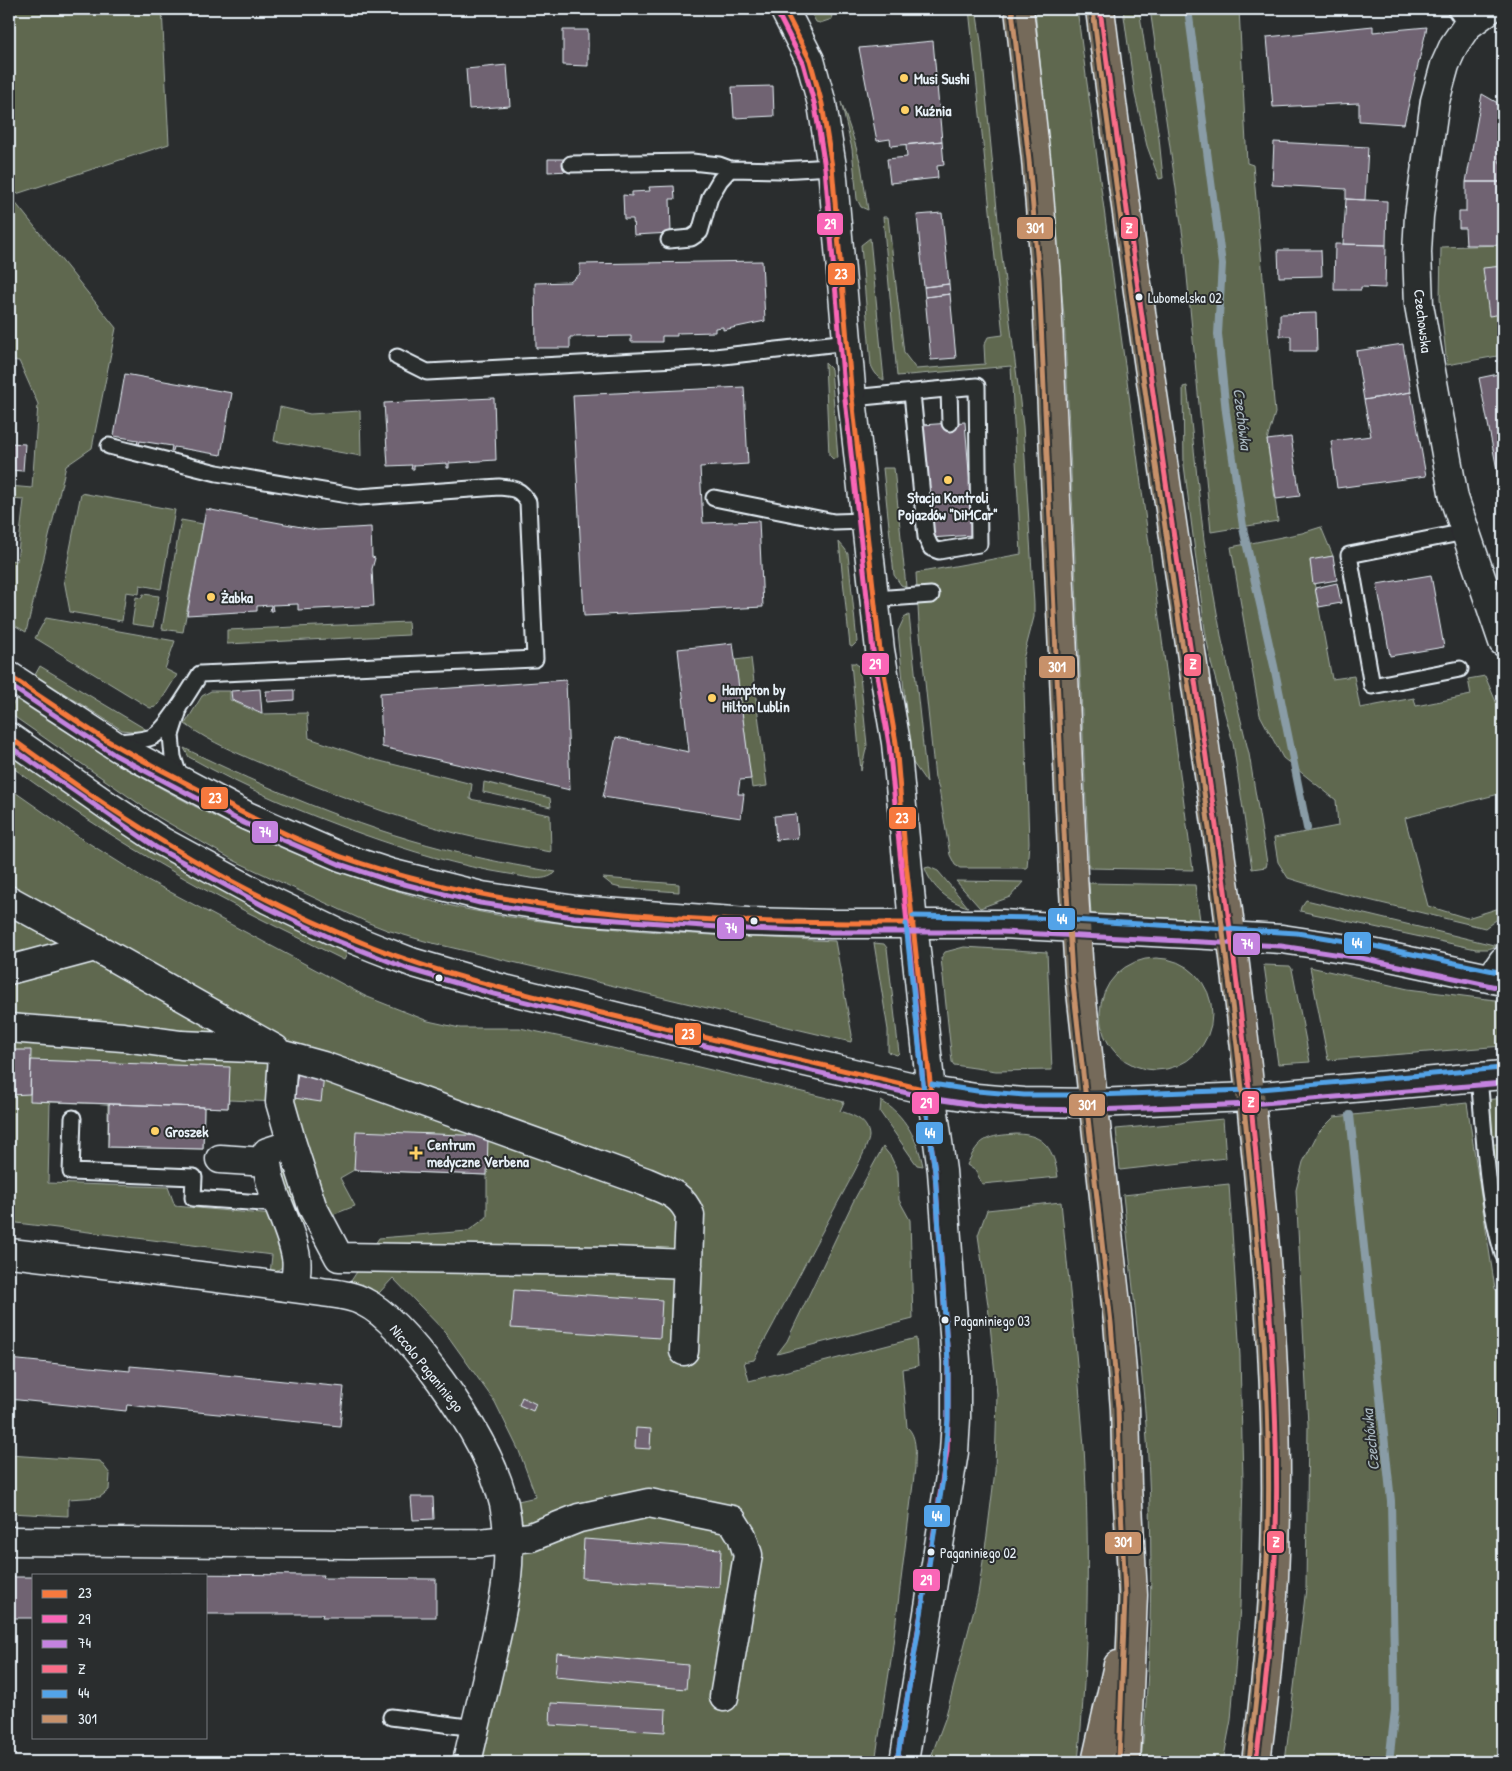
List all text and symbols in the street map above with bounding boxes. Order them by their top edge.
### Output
place label: Musi Sushi [914,68,970,89]
marker: Musi Sushi [898,72,910,84]
place label: Kuźnia [915,100,951,121]
marker: Kuźnia [899,104,911,116]
line badge: 29 [816,212,844,236]
text: 29 [824,214,837,233]
line badge: 301 [1016,216,1054,240]
line badge: Z [1120,216,1139,240]
text: 301 [1026,218,1044,237]
text: Z [1125,218,1133,237]
line badge: 23 [827,262,856,286]
text: 23 [835,264,848,283]
place label: Lubomelska 02 [1148,288,1222,307]
street label: Czechowska [1409,288,1437,354]
marker: Lubomelska 02 [1134,292,1144,302]
water label: Czechówka [1228,387,1258,453]
marker: Stacja Kontroli Pojazdów "DiMCar" [942,474,954,486]
place label: Stacja Kontroli Pojazdów "DiMCar" [898,487,998,525]
place label: Żabka [221,587,253,608]
marker: Żabka [205,591,217,603]
line badge: 29 [861,652,890,676]
line badge: Z [1183,653,1202,677]
text: 29 [869,654,882,673]
text: Z [1189,654,1197,673]
line badge: 301 [1038,655,1076,679]
text: 301 [1048,657,1066,676]
place label: Hampton by Hilton Lublin [722,679,790,717]
marker: Hampton by Hilton Lublin [706,692,718,704]
line badge: 23 [200,786,229,810]
text: 23 [209,788,222,807]
line badge: 23 [888,806,917,830]
text: 23 [896,808,909,827]
line badge: 74 [251,820,279,844]
text: 74 [258,822,272,841]
line badge: 44 [1047,907,1076,931]
text: 44 [1057,909,1068,928]
line badge: 74 [716,916,745,940]
unlabelled marker [749,916,759,926]
text: 74 [724,918,738,937]
line badge: 44 [1343,931,1372,955]
line badge: 74 [1232,932,1261,956]
text: 44 [1352,933,1363,952]
text: 74 [1240,934,1254,953]
unlabelled marker [434,973,444,983]
line badge: 23 [674,1022,702,1046]
text: 23 [682,1024,695,1043]
line badge: Z [1241,1090,1260,1114]
line badge: 29 [911,1091,940,1115]
text: Z [1247,1092,1255,1111]
text: 29 [920,1093,933,1112]
line badge: 301 [1068,1093,1106,1117]
text: 301 [1078,1095,1096,1114]
place label: Groszek [165,1121,209,1142]
line badge: 44 [915,1121,944,1145]
text: 44 [925,1123,936,1142]
marker: Groszek [149,1125,161,1137]
place label: Centrum medyczne Verbena [427,1134,529,1173]
marker: Centrum medyczne Verbena [409,1146,423,1160]
place label: Paganiniego 03 [954,1311,1030,1331]
marker: Paganiniego 03 [940,1315,950,1325]
street label: Niccolo Paganiniego [385,1320,469,1416]
water label: Czechówka [1356,1406,1384,1472]
line badge: 44 [923,1504,951,1528]
text: 44 [932,1506,943,1525]
line badge: Z [1266,1530,1285,1554]
line badge: 301 [1104,1531,1142,1555]
text: 301 [1114,1532,1132,1551]
text: Z [1272,1532,1280,1551]
place label: Paganiniego 02 [940,1543,1017,1563]
marker: Paganiniego 02 [926,1547,936,1557]
line badge: 29 [912,1568,941,1592]
text: 29 [920,1570,933,1589]
legend [32,1574,208,1738]
text: 23 [78,1582,92,1603]
text: 29 [78,1608,91,1629]
text: 74 [78,1632,91,1653]
text: Z [78,1658,86,1679]
text: 44 [78,1682,90,1703]
text: 301 [78,1708,97,1729]

